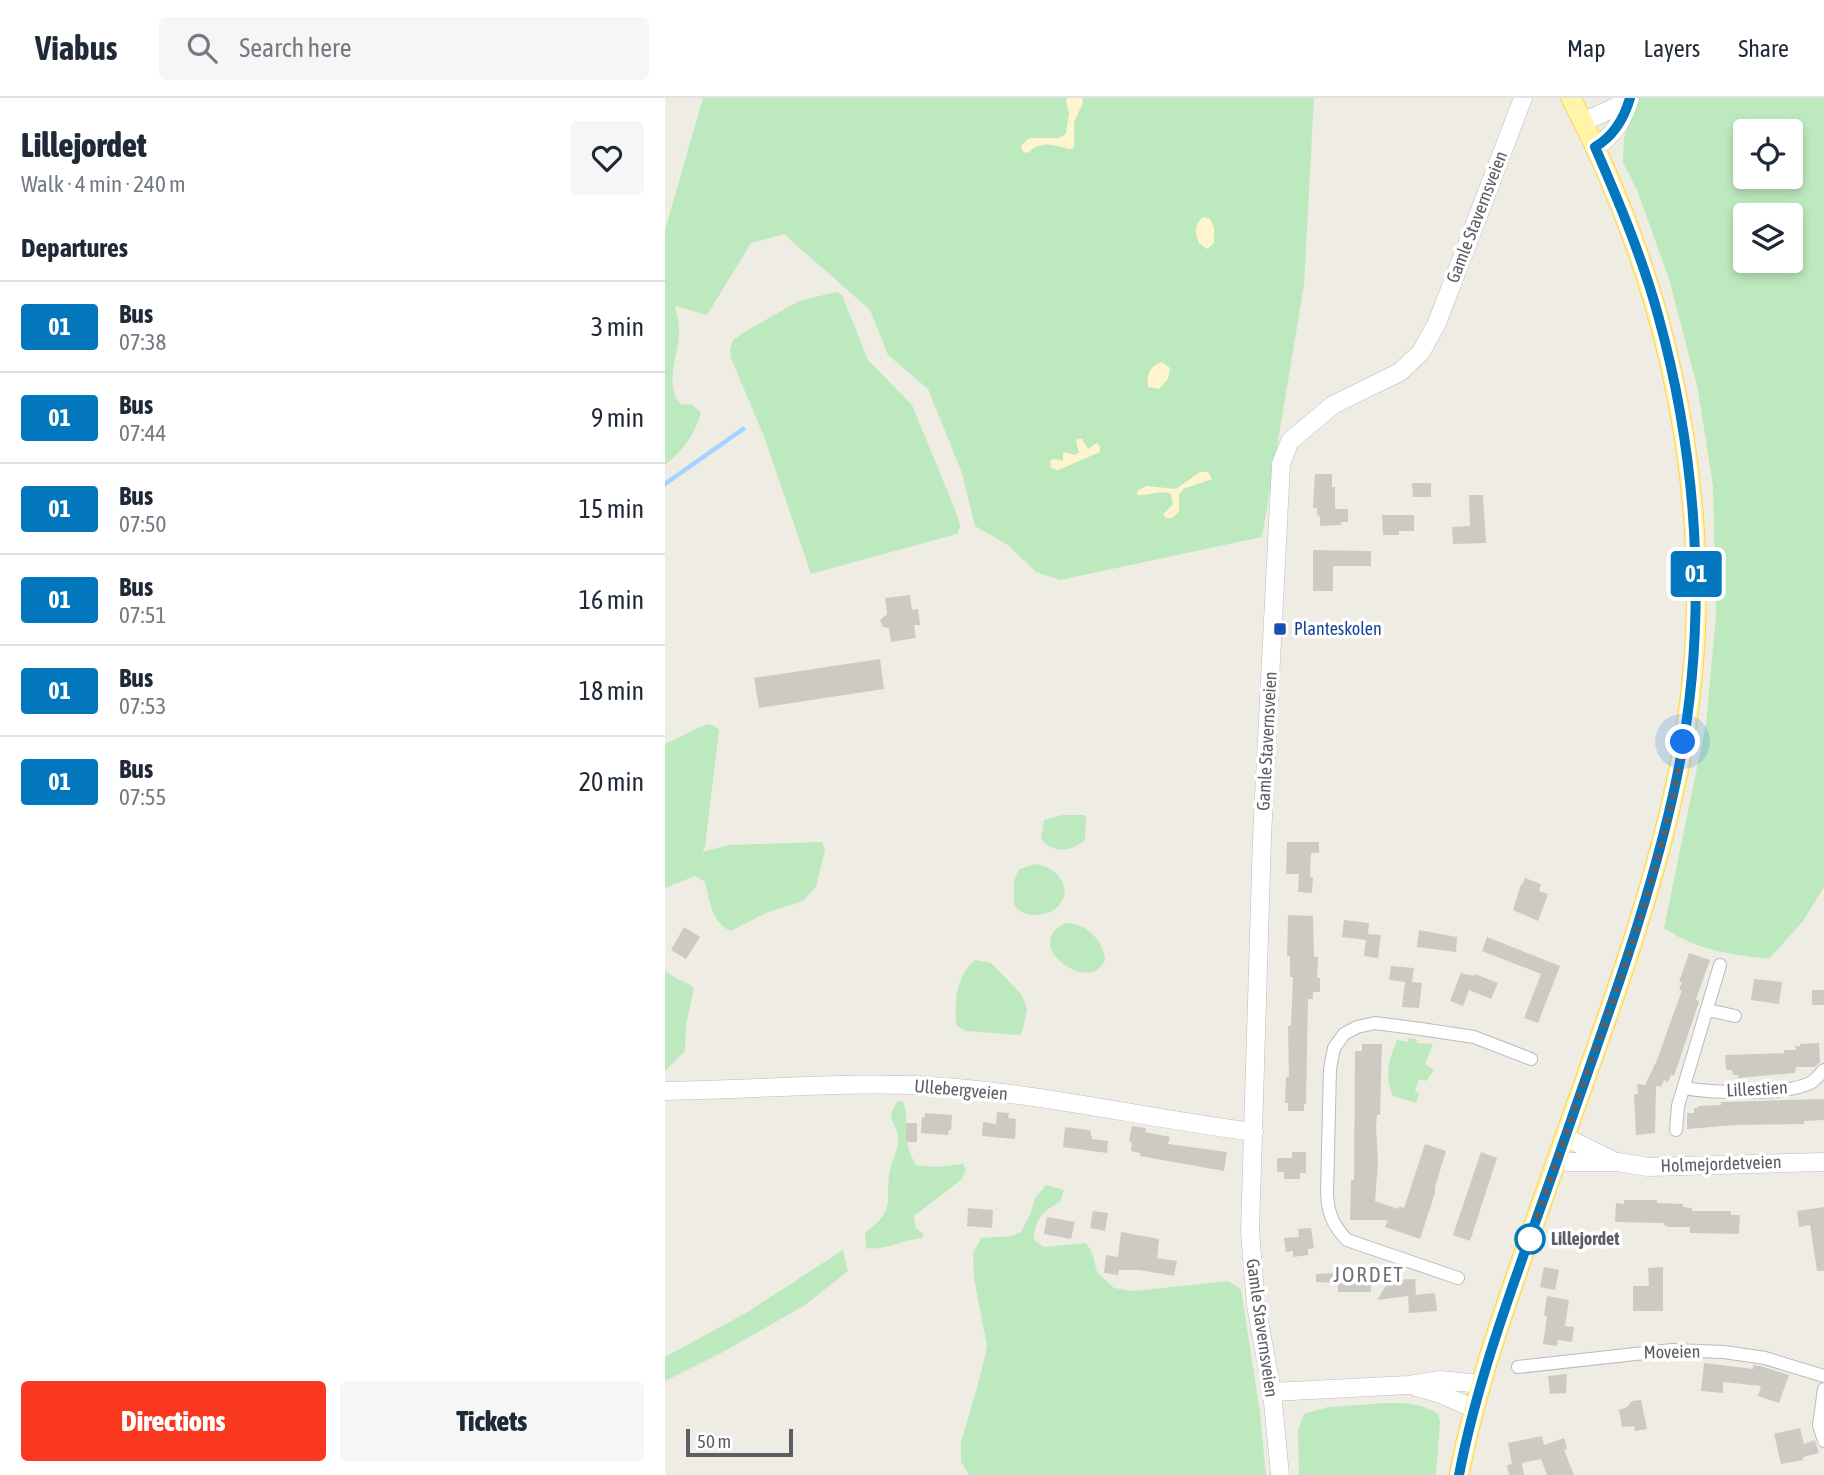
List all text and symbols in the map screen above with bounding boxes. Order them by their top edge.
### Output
search box [159,17,649,80]
text: Viabus [35,29,117,67]
icon: search [183,29,221,67]
text: Search here [239,33,352,63]
text: Map [1567,35,1606,62]
text: Layers [1644,35,1700,62]
text: Share [1738,35,1789,62]
map controls [1733,119,1803,273]
button: locate [1733,119,1803,189]
button: heart [570,121,644,195]
text: Lillejordet [21,126,146,164]
street label: Gamle Stavernsveien [1442,148,1511,286]
text: Walk · 4 min · 240 m [21,171,185,197]
button: layers [1733,203,1803,273]
text: Departures [21,233,128,263]
text: Bus [119,299,153,329]
text: 3 min [591,312,644,342]
text: 01 [48,313,71,340]
text: 07:38 [119,329,166,355]
text: Bus [119,390,153,420]
text: 9 min [591,403,644,433]
text: 01 [48,404,71,431]
text: 07:44 [119,420,166,446]
text: Bus [119,481,153,511]
text: 15 min [579,494,644,524]
text: 01 [48,495,71,522]
text: 07:50 [119,511,166,537]
line badge: 01 [1665,551,1727,597]
text: 01 [1685,560,1707,587]
text: Bus [119,572,153,602]
text: 16 min [579,585,644,615]
text: 01 [48,586,71,613]
text: 07:51 [119,602,166,628]
place label: Planteskolen [1294,618,1382,639]
marker: Planteskolen [1272,621,1288,637]
text: Bus [119,663,153,693]
street label: Gamle Stavernsveien [1252,671,1281,811]
text: 18 min [579,676,644,706]
text: 01 [48,677,71,704]
text: 07:53 [119,693,166,719]
your location [1665,724,1700,759]
text: Bus [119,754,153,784]
text: 20 min [579,767,644,797]
text: 01 [48,768,71,795]
text: 07:55 [119,784,166,810]
street label: Ullebergveien [913,1075,1009,1104]
street label: Lillestien [1726,1076,1788,1101]
street label: Holmejordetveien [1660,1151,1782,1176]
marker: Lillejordet [1515,1224,1545,1254]
place label: Lillejordet [1551,1228,1620,1249]
street label: Gamle Stavernsveien [1242,1257,1283,1398]
district label: JORDET [1333,1262,1405,1286]
street label: Moveien [1643,1341,1701,1362]
button: Directions [21,1381,326,1461]
button: Tickets [340,1381,644,1461]
scale bar [686,1426,793,1458]
text: 50 m [697,1430,731,1452]

